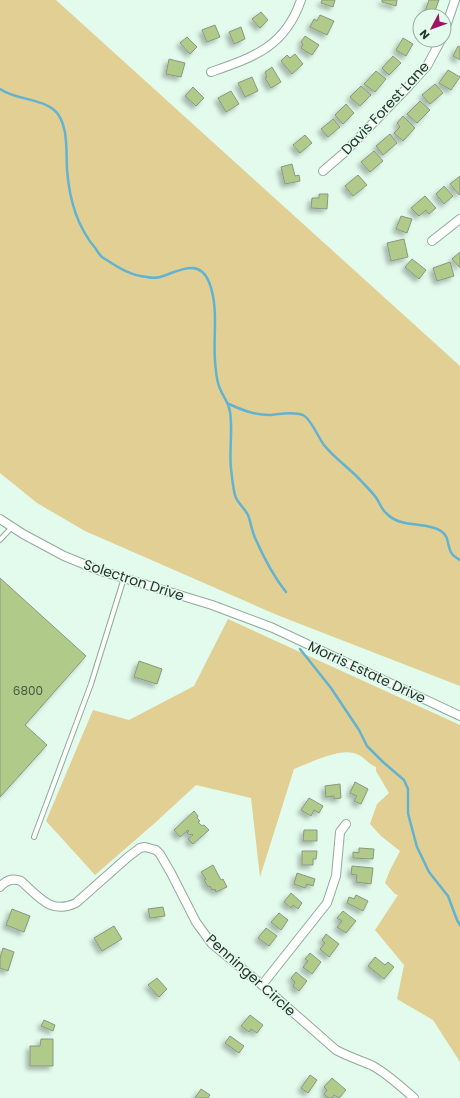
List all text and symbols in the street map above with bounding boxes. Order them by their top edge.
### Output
north arrow [412,8,452,48]
text: N [416,26,433,43]
street label: Davis Forest Lane [336,57,434,159]
street label: Solectron Drive [81,554,187,606]
street label: Morris Estate Drive [305,636,429,708]
house number: 6800 [13,682,43,699]
street label: Penninger Circle [202,929,300,1021]

